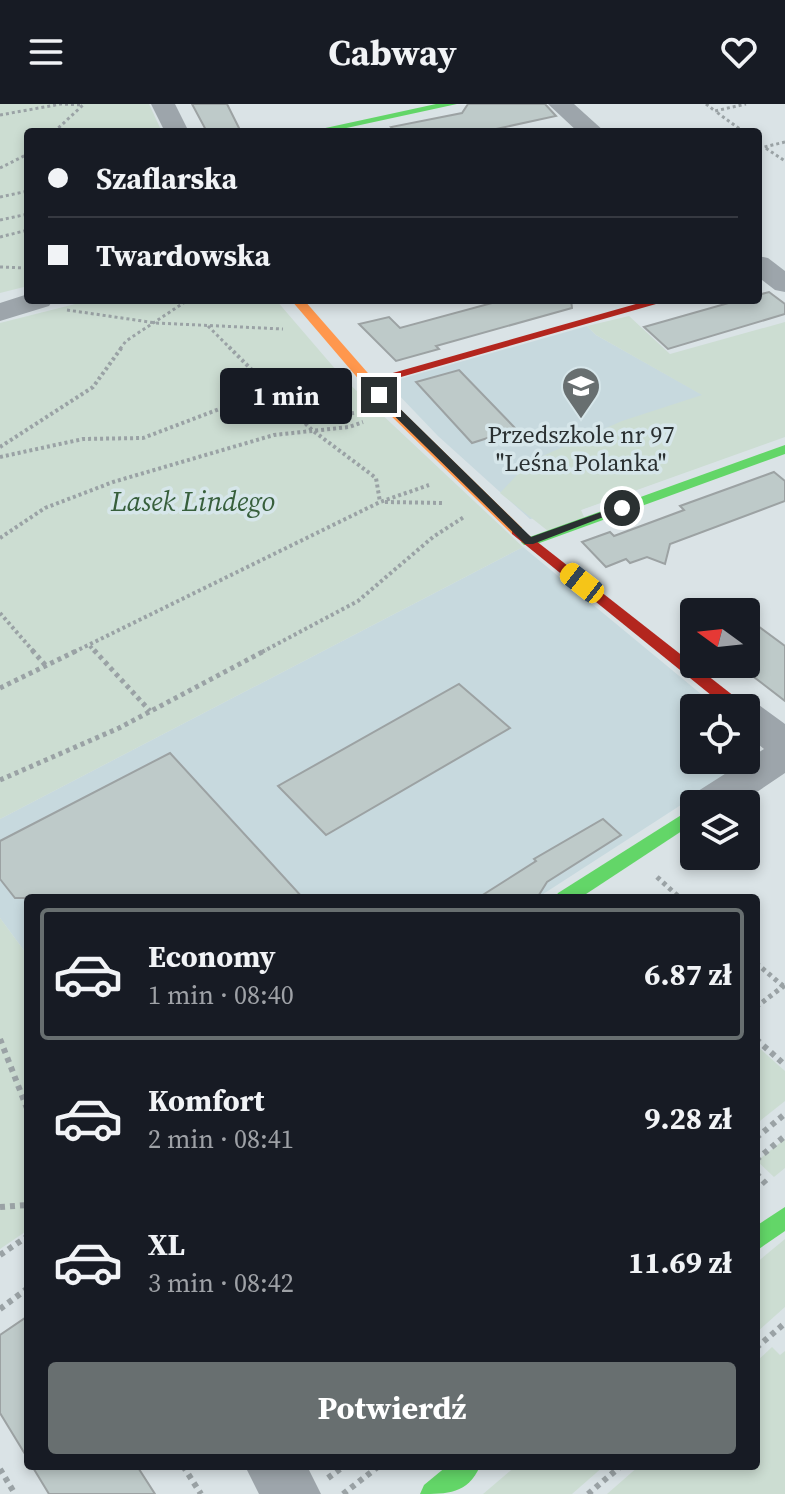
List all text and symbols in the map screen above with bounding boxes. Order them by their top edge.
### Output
text: Cabway [328,28,457,77]
icon: menu [24,30,68,74]
icon: heart [717,30,761,74]
text: Szaflarska [96,158,237,199]
text: Twardowska [96,235,270,276]
school or university icon: Przedszkole nr 97 "Leśna Polanka" [560,365,602,420]
callout: 1 min [219,367,351,423]
route end [361,377,397,413]
text: 1 min [252,378,320,414]
place label: Przedszkole nr 97 "Leśna Polanka" [487,418,675,479]
park label: Lasek Lindego [110,482,275,520]
route start [604,490,640,526]
car [556,559,608,607]
north arrow [680,598,760,678]
map controls [680,598,760,870]
button: locate [680,694,760,774]
button: layers [680,790,760,870]
text: Economy [148,936,276,977]
icon: car [52,938,124,1010]
text: 6.87 zł [644,954,732,995]
text: 1 min · 08:40 [148,977,294,1013]
text: Komfort [148,1080,265,1121]
icon: car [52,1082,124,1154]
text: 9.28 zł [644,1098,732,1139]
text: 2 min · 08:41 [148,1121,294,1157]
text: XL [148,1224,185,1265]
icon: car [52,1226,124,1298]
text: 11.69 zł [628,1242,732,1283]
text: 3 min · 08:42 [148,1265,294,1301]
button: Potwierdź [48,1362,736,1454]

